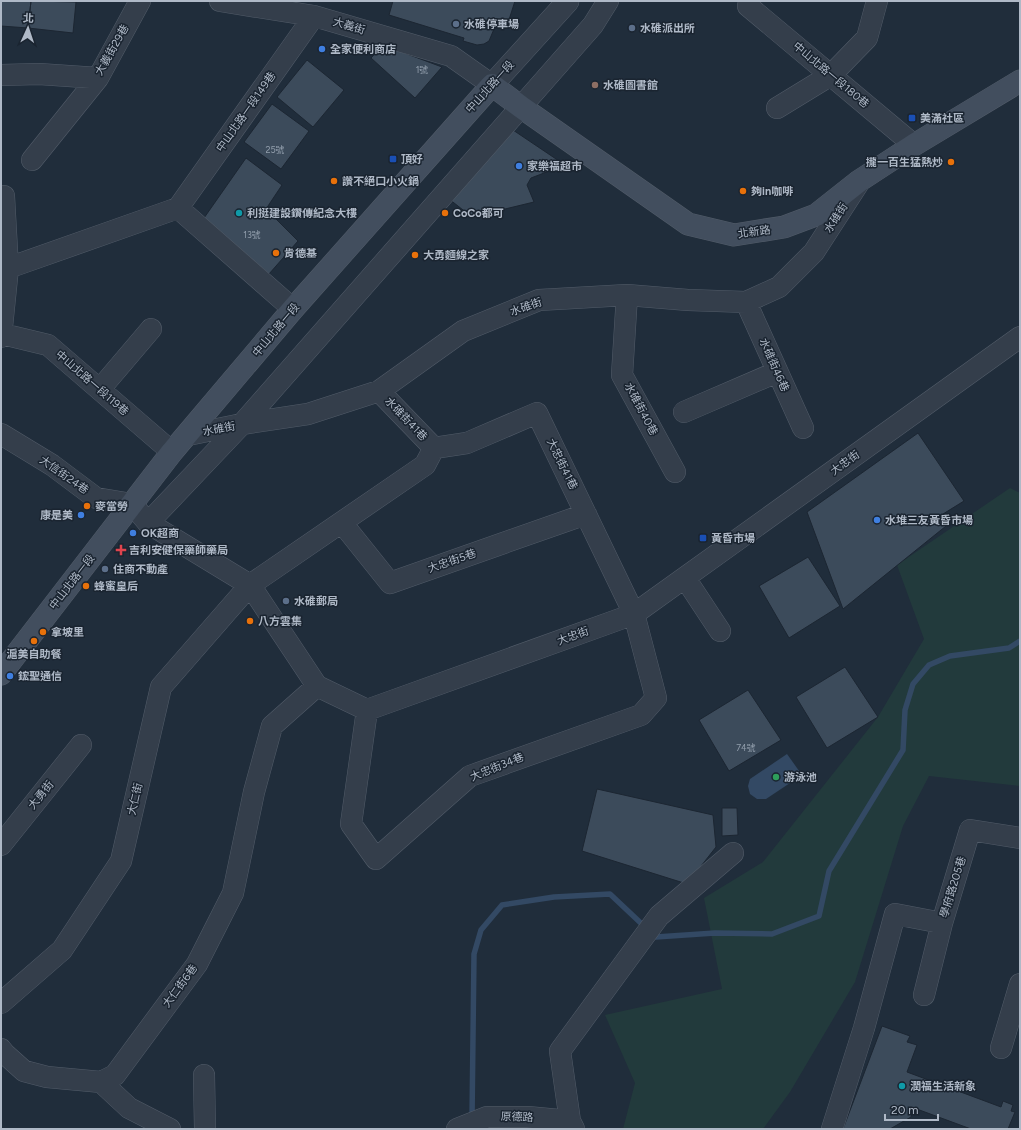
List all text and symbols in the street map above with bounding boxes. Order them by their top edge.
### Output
north arrow [8,8,48,48]
text: 北 [23,12,34,25]
street label: 大義街 [331,15,367,37]
place label: 水碓停車場 [464,18,519,31]
marker: 水碓停車場 [451,19,461,29]
street label: 大義街29巷 [92,22,132,78]
place label: 水碓派出所 [640,22,695,35]
marker: 水碓派出所 [627,23,637,33]
street label: 中山北路一段180巷 [790,39,872,111]
place label: 全家便利商店 [330,43,396,56]
marker: 全家便利商店 [317,44,327,54]
street label: 中山北路一段 [463,58,517,116]
house number: 1號 [416,64,428,75]
street label: 中山北路一段149巷 [214,70,278,154]
place label: 水碓圖書館 [603,79,658,92]
marker: 水碓圖書館 [590,80,600,90]
place label: 美滿社區 [920,112,964,125]
marker: 美滿社區 [907,113,917,123]
house number: 25號 [265,144,285,155]
place label: 頂好 [401,153,423,166]
marker: 頂好 [388,154,398,164]
place label: 攏一百生猛熱炒 [866,156,943,169]
marker: 攏一百生猛熱炒 [946,157,956,167]
place label: 家樂福超市 [527,160,582,173]
marker: 家樂福超市 [514,161,524,171]
place label: 讚不絕口小火鍋 [342,175,419,188]
marker: 讚不絕口小火鍋 [329,176,339,186]
place label: 夠in咖啡 [751,185,793,198]
marker: 夠in咖啡 [738,186,748,196]
street label: 水碓街 [822,201,850,235]
place label: 利挺建設鑽傳紀念大樓 [247,207,357,220]
place label: CoCo都可 [453,207,504,220]
marker: 利挺建設鑽傳紀念大樓 [234,208,244,218]
marker: CoCo都可 [440,208,450,218]
street label: 北新路 [737,223,771,241]
house number: 13號 [243,229,261,240]
place label: 肯德基 [284,247,317,260]
marker: 肯德基 [271,248,281,258]
place label: 大勇麵線之家 [423,249,489,262]
marker: 大勇麵線之家 [410,250,420,260]
street label: 水碓街 [508,295,544,319]
street label: 中山北路一段 [250,301,302,359]
street label: 水碓街46巷 [756,336,792,394]
street label: 中山北路一段119巷 [53,348,131,418]
street label: 水碓街40巷 [622,380,660,438]
street label: 水碓街41巷 [382,395,430,443]
street label: 水碓街 [202,419,236,439]
street label: 大忠街41巷 [544,436,580,492]
street label: 大忠街 [828,448,862,478]
street label: 大信街24巷 [37,453,91,497]
place label: 麥當勞 [95,500,128,513]
marker: 麥當勞 [82,501,92,511]
place label: 康是美 [40,509,73,522]
marker: 康是美 [76,510,86,520]
place label: 水堆三友黃昏市場 [885,514,973,527]
marker: 水堆三友黃昏市場 [872,515,882,525]
place label: OK超商 [141,527,179,540]
marker: OK超商 [128,528,138,538]
place label: 黃昏市場 [711,532,755,545]
marker: 黃昏市場 [698,533,708,543]
place label: 吉利安健保藥師藥局 [129,544,228,557]
marker: 吉利安健保藥師藥局 [116,545,126,555]
street label: 大忠街5巷 [426,547,478,575]
street label: 中山北路一段 [47,552,97,612]
place label: 住商不動產 [113,563,168,576]
marker: 住商不動產 [100,564,110,574]
place label: 蜂蜜皇后 [94,580,138,593]
marker: 蜂蜜皇后 [81,581,91,591]
place label: 水碓郵局 [294,595,338,608]
marker: 水碓郵局 [281,596,291,606]
place label: 八方雲集 [258,615,302,628]
marker: 八方雲集 [245,616,255,626]
street label: 大忠街 [555,624,591,648]
place label: 拿坡里 [51,626,84,639]
marker: 拿坡里 [38,627,48,637]
marker: 滬美自助餐 [29,636,39,646]
place label: 滬美自助餐 [7,648,62,661]
place label: 鋐聖通信 [18,670,62,683]
marker: 鋐聖通信 [5,671,15,681]
house number: 74號 [736,742,756,753]
street label: 大忠街34巷 [468,750,526,784]
place label: 游泳池 [784,771,817,784]
marker: 游泳池 [771,772,781,782]
street label: 大勇街 [26,778,56,812]
street label: 大仁街 [125,781,145,817]
street label: 學府路205巷 [937,855,969,919]
street label: 大仁街6巷 [160,962,200,1010]
place label: 潤福生活新象 [910,1080,976,1093]
marker: 潤福生活新象 [897,1081,907,1091]
scale bar [885,1096,938,1122]
text: 20 m [891,1103,919,1117]
street label: 原德路 [500,1110,534,1124]

